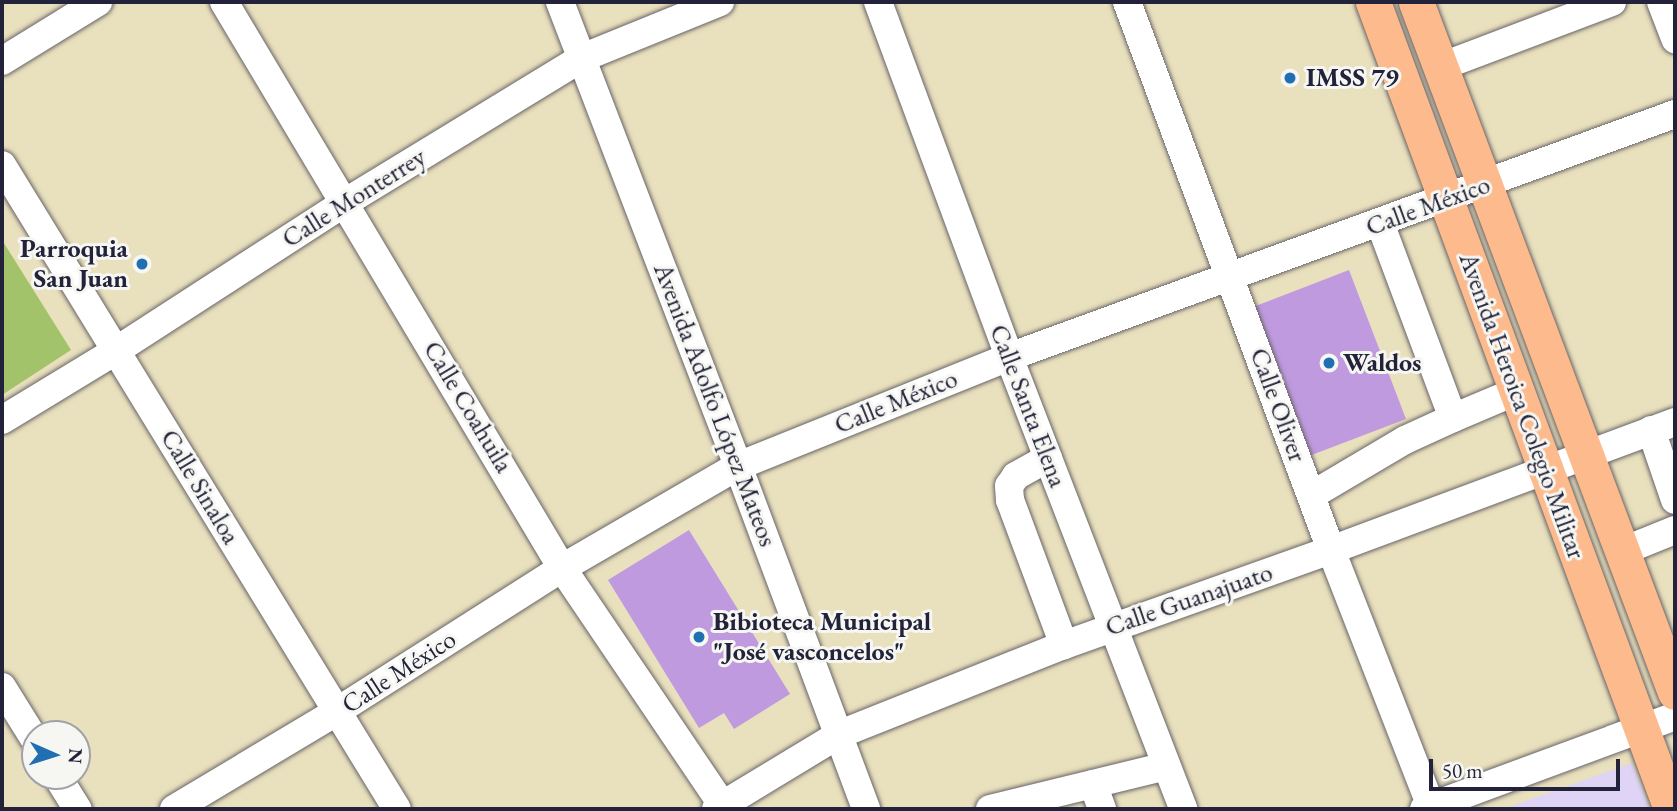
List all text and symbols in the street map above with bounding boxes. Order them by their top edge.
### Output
place label: IMSS 79 [1306,62,1399,94]
marker: IMSS 79 [1280,68,1300,88]
street label: Calle Monterrey [276,141,432,255]
street label: Calle México [1362,169,1494,243]
place label: Parroquia San Juan [20,233,128,294]
street label: Avenida Heroica Colegio Militar [1452,249,1592,563]
marker: Parroquia San Juan [134,256,150,272]
street label: Avenida Adolfo López Mateos [647,259,783,551]
street label: Calle Santa Elena [983,320,1073,492]
street label: Calle Coahuila [417,336,519,478]
street label: Calle Oliver [1243,344,1313,466]
place label: Waldos [1343,347,1421,379]
marker: Waldos [1321,355,1337,371]
street label: Calle México [830,363,962,441]
street label: Calle Sinaloa [154,424,246,550]
street label: Calle Guanajuato [1101,557,1277,643]
place label: Bibioteca Municipal "José vasconcelos" [713,606,931,668]
street label: Calle México [336,624,462,720]
marker: Bibioteca Municipal "José vasconcelos" [691,629,707,645]
north arrow [21,720,91,790]
scale bar [1432,744,1623,788]
text: N [63,748,88,764]
text: 50 m [1442,757,1483,784]

